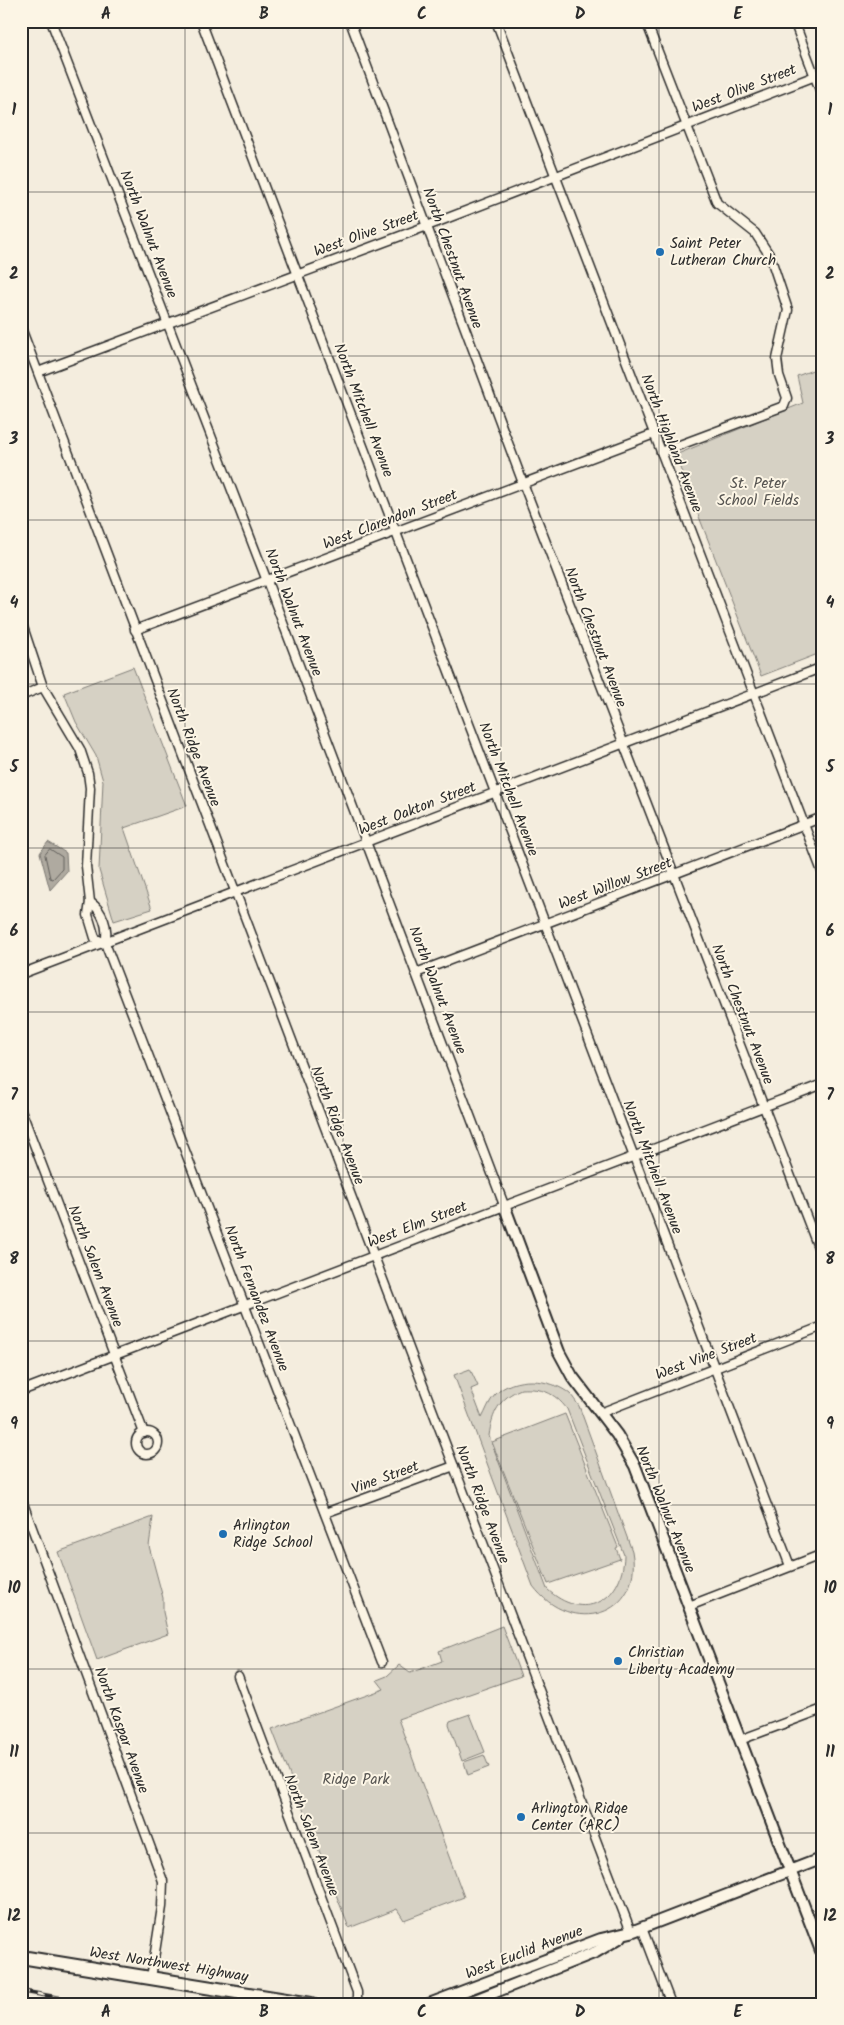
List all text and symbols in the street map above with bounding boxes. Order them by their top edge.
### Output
text: A [101,2,111,27]
text: B [259,2,269,27]
text: C [417,2,427,27]
text: D [575,2,586,27]
text: E [734,2,744,27]
street label: West Olive Street [689,58,800,120]
text: 1 [12,98,17,123]
text: 1 [828,98,833,123]
street label: North Walnut Avenue [113,167,184,302]
street label: North Chestnut Avenue [415,184,489,333]
street label: West Olive Street [310,204,422,264]
place label: Saint Peter Lutheran Church [670,232,776,273]
marker: Saint Peter Lutheran Church [654,246,666,258]
text: 2 [9,262,19,287]
text: 2 [825,262,835,287]
street label: North Mitchell Avenue [326,340,400,481]
street label: North Highland Avenue [634,370,709,516]
text: 3 [9,427,19,452]
text: 3 [825,427,835,452]
park label: St. Peter School Fields [717,472,799,513]
street label: West Clarendon Street [320,483,461,557]
street label: North Walnut Avenue [258,545,329,680]
street label: North Chestnut Avenue [557,564,633,711]
text: 4 [10,591,19,616]
text: 4 [826,591,835,616]
street label: North Ridge Avenue [159,684,227,811]
street label: North Mitchell Avenue [471,719,545,860]
text: 5 [9,755,20,780]
text: 5 [825,755,836,780]
street label: West Oakton Street [355,775,480,842]
street label: West Willow Street [555,851,676,917]
text: 6 [10,919,19,944]
text: 6 [826,919,835,944]
street label: North Walnut Avenue [402,923,473,1058]
street label: North Chestnut Avenue [704,941,780,1088]
street label: North Ridge Avenue [303,1062,371,1189]
text: 7 [10,1083,18,1108]
text: 7 [826,1083,834,1108]
street label: North Mitchell Avenue [615,1097,689,1238]
street label: West Elm Street [364,1195,471,1255]
street label: North Salem Avenue [61,1202,130,1331]
street label: North Fernandez Avenue [217,1222,295,1375]
text: 8 [9,1247,19,1272]
text: 8 [825,1247,835,1272]
street label: West Vine Street [652,1326,761,1387]
text: 9 [10,1412,18,1437]
text: 9 [826,1412,834,1437]
street label: North Ridge Avenue [448,1441,516,1568]
street label: North Walnut Avenue [629,1442,702,1577]
street label: Vine Street [348,1455,423,1501]
place label: Arlington Ridge School [233,1514,313,1555]
marker: Arlington Ridge School [217,1528,229,1540]
text: 10 [7,1576,21,1601]
text: 10 [823,1576,837,1601]
place label: Christian Liberty Academy [628,1641,735,1682]
marker: Christian Liberty Academy [612,1655,624,1667]
street label: North Kaspar Avenue [87,1664,155,1797]
text: 11 [9,1740,19,1765]
text: 11 [825,1740,835,1765]
park label: Ridge Park [323,1768,390,1792]
street label: North Salem Avenue [277,1771,346,1900]
place label: Arlington Ridge Center (ARC) [531,1797,628,1838]
marker: Arlington Ridge Center (ARC) [515,1811,527,1823]
text: 12 [7,1904,21,1929]
text: 12 [823,1904,837,1929]
street label: West Euclid Avenue [462,1919,587,1986]
street label: West Northwest Highway [88,1941,251,1990]
text: A [101,2000,111,2025]
text: B [259,2000,269,2025]
text: C [417,2000,427,2025]
text: D [575,2000,586,2025]
text: E [734,2000,744,2025]

